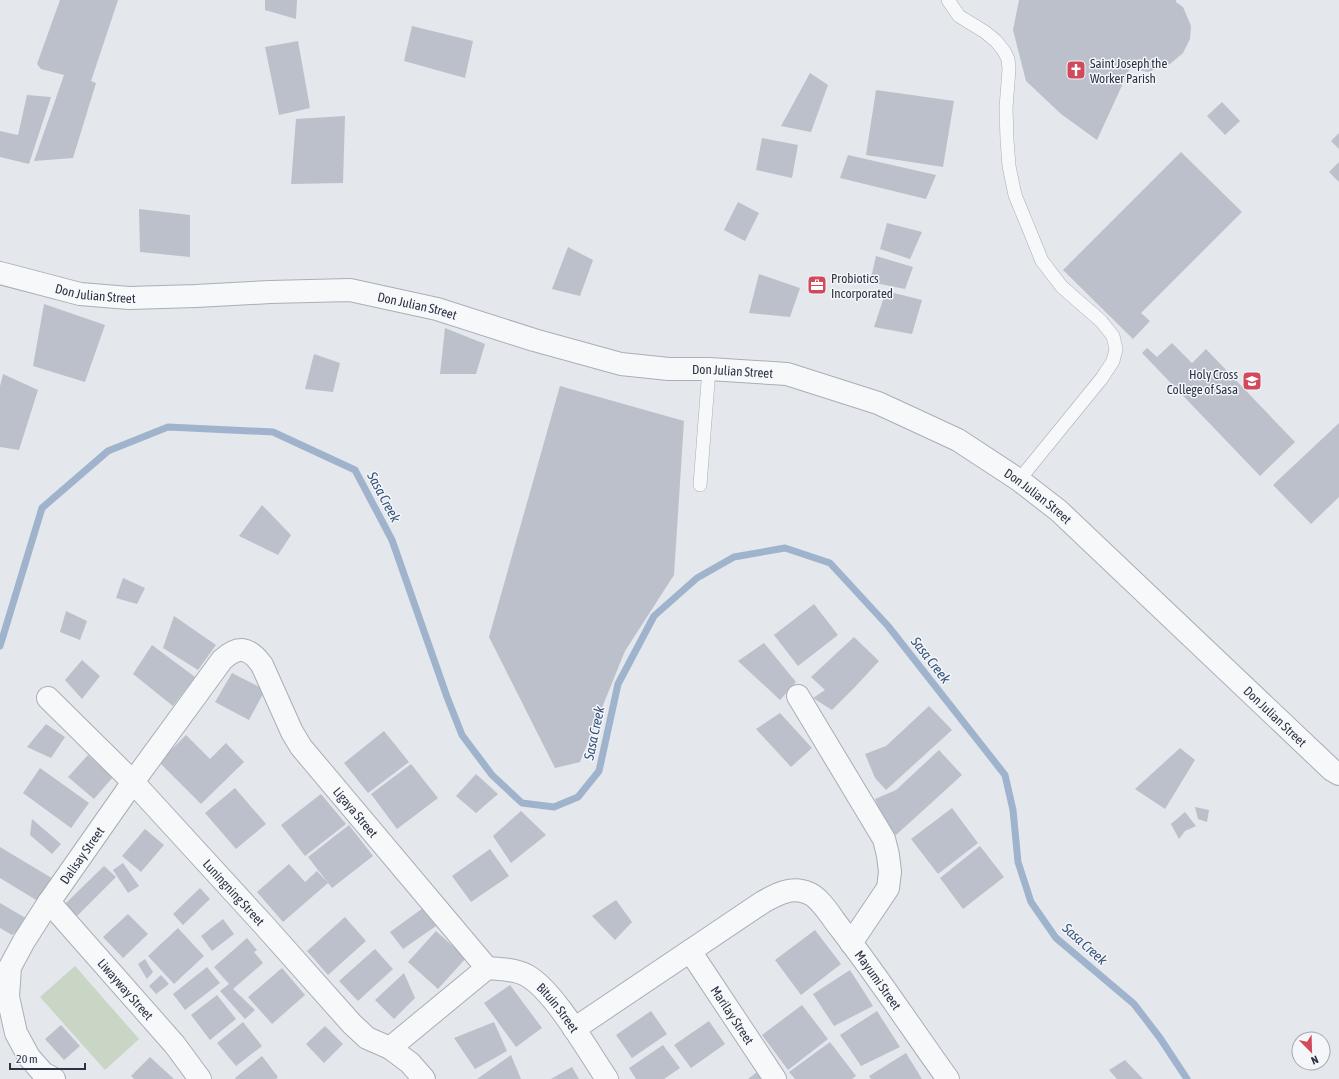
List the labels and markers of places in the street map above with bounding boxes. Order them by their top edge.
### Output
place label: Saint Joseph the Worker Parish [1090,56,1167,86]
church icon: Saint Joseph the Worker Parish [1065,59,1087,81]
place label: Probiotics Incorporated [831,271,893,301]
office icon: Probiotics Incorporated [806,274,828,296]
place label: Holy Cross College of Sasa [1167,367,1238,397]
school or university icon: Holy Cross College of Sasa [1241,370,1263,392]

